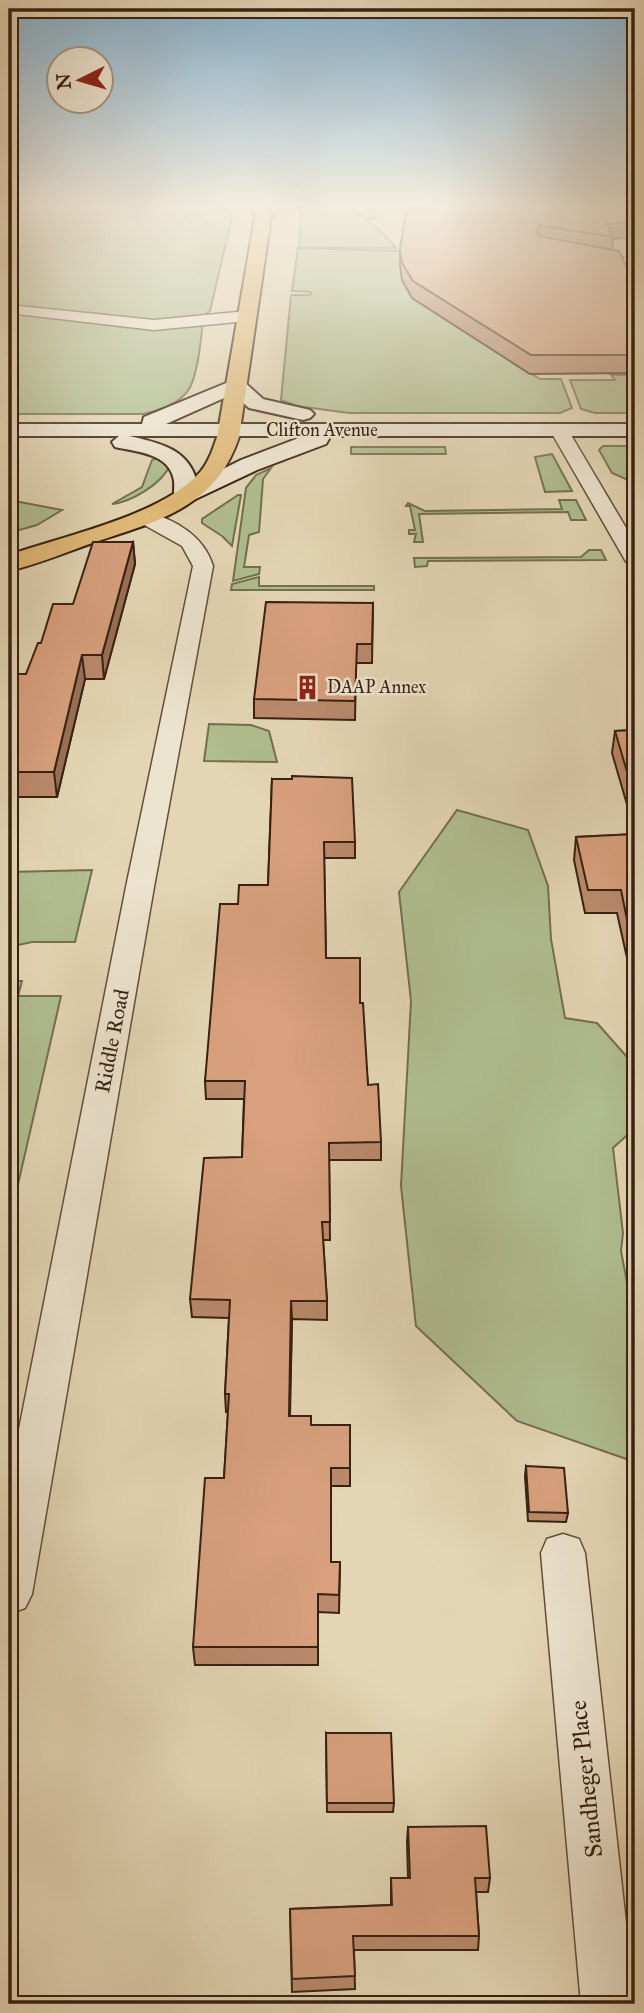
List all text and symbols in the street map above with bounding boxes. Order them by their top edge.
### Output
north arrow [46,46,116,116]
text: N [51,72,76,90]
street label: Clifton Avenue [266,419,378,441]
building icon: DAAP Annex [293,673,321,701]
place label: DAAP Annex [327,676,426,698]
street label: Riddle Road [89,986,135,1095]
street label: Sandheger Place [563,1699,609,1859]

